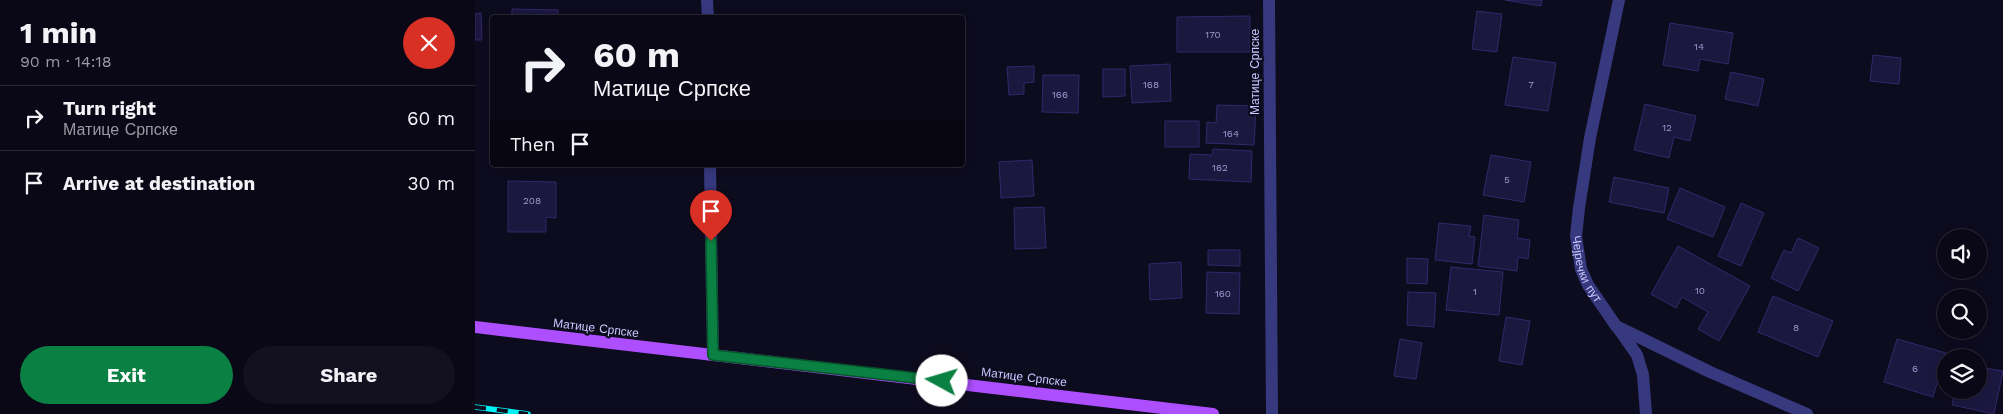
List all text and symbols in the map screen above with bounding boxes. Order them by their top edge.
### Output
text: 1 min [20,15,97,50]
button: close [403,17,455,69]
house number: 170 [1205,29,1221,40]
street label: Матице Српске [1248,29,1262,115]
text: 60 m [593,34,680,76]
icon: right [510,35,575,100]
house number: 14 [1694,41,1704,52]
text: 90 m · 14:18 [20,52,112,71]
text: Матице Српске [593,76,751,101]
house number: 168 [1143,79,1159,90]
house number: 7 [1528,79,1534,90]
house number: 166 [1052,89,1068,100]
text: Turn right [63,97,156,120]
icon: right [20,104,48,132]
text: 60 m [407,107,455,130]
text: Матице Српске [63,120,178,139]
house number: 12 [1662,122,1672,133]
house number: 164 [1223,128,1239,139]
icon: arrive [566,130,594,158]
text: Then [510,133,556,156]
house number: 162 [1212,162,1228,173]
icon: arrive [20,169,48,197]
text: Arrive at destination [63,172,255,195]
text: 30 m [408,172,455,195]
house number: 5 [1504,174,1510,185]
pin [690,190,732,241]
house number: 208 [523,195,541,206]
icon: arrive [697,197,725,225]
map controls [1937,229,1987,399]
button: sound [1937,229,1987,279]
street label: Чејречки пут [1569,235,1605,305]
house number: 10 [1695,285,1705,296]
house number: 1 [1473,286,1477,297]
house number: 160 [1215,288,1231,299]
button: search [1937,289,1987,339]
street label: Матице Српске [552,316,640,340]
house number: 8 [1793,322,1799,333]
button: Exit [20,346,233,404]
button: Share [243,346,455,404]
button: layers [1937,349,1987,399]
position arrow [915,354,967,406]
house number: 6 [1912,363,1918,374]
street label: Матице Српске [980,365,1068,389]

